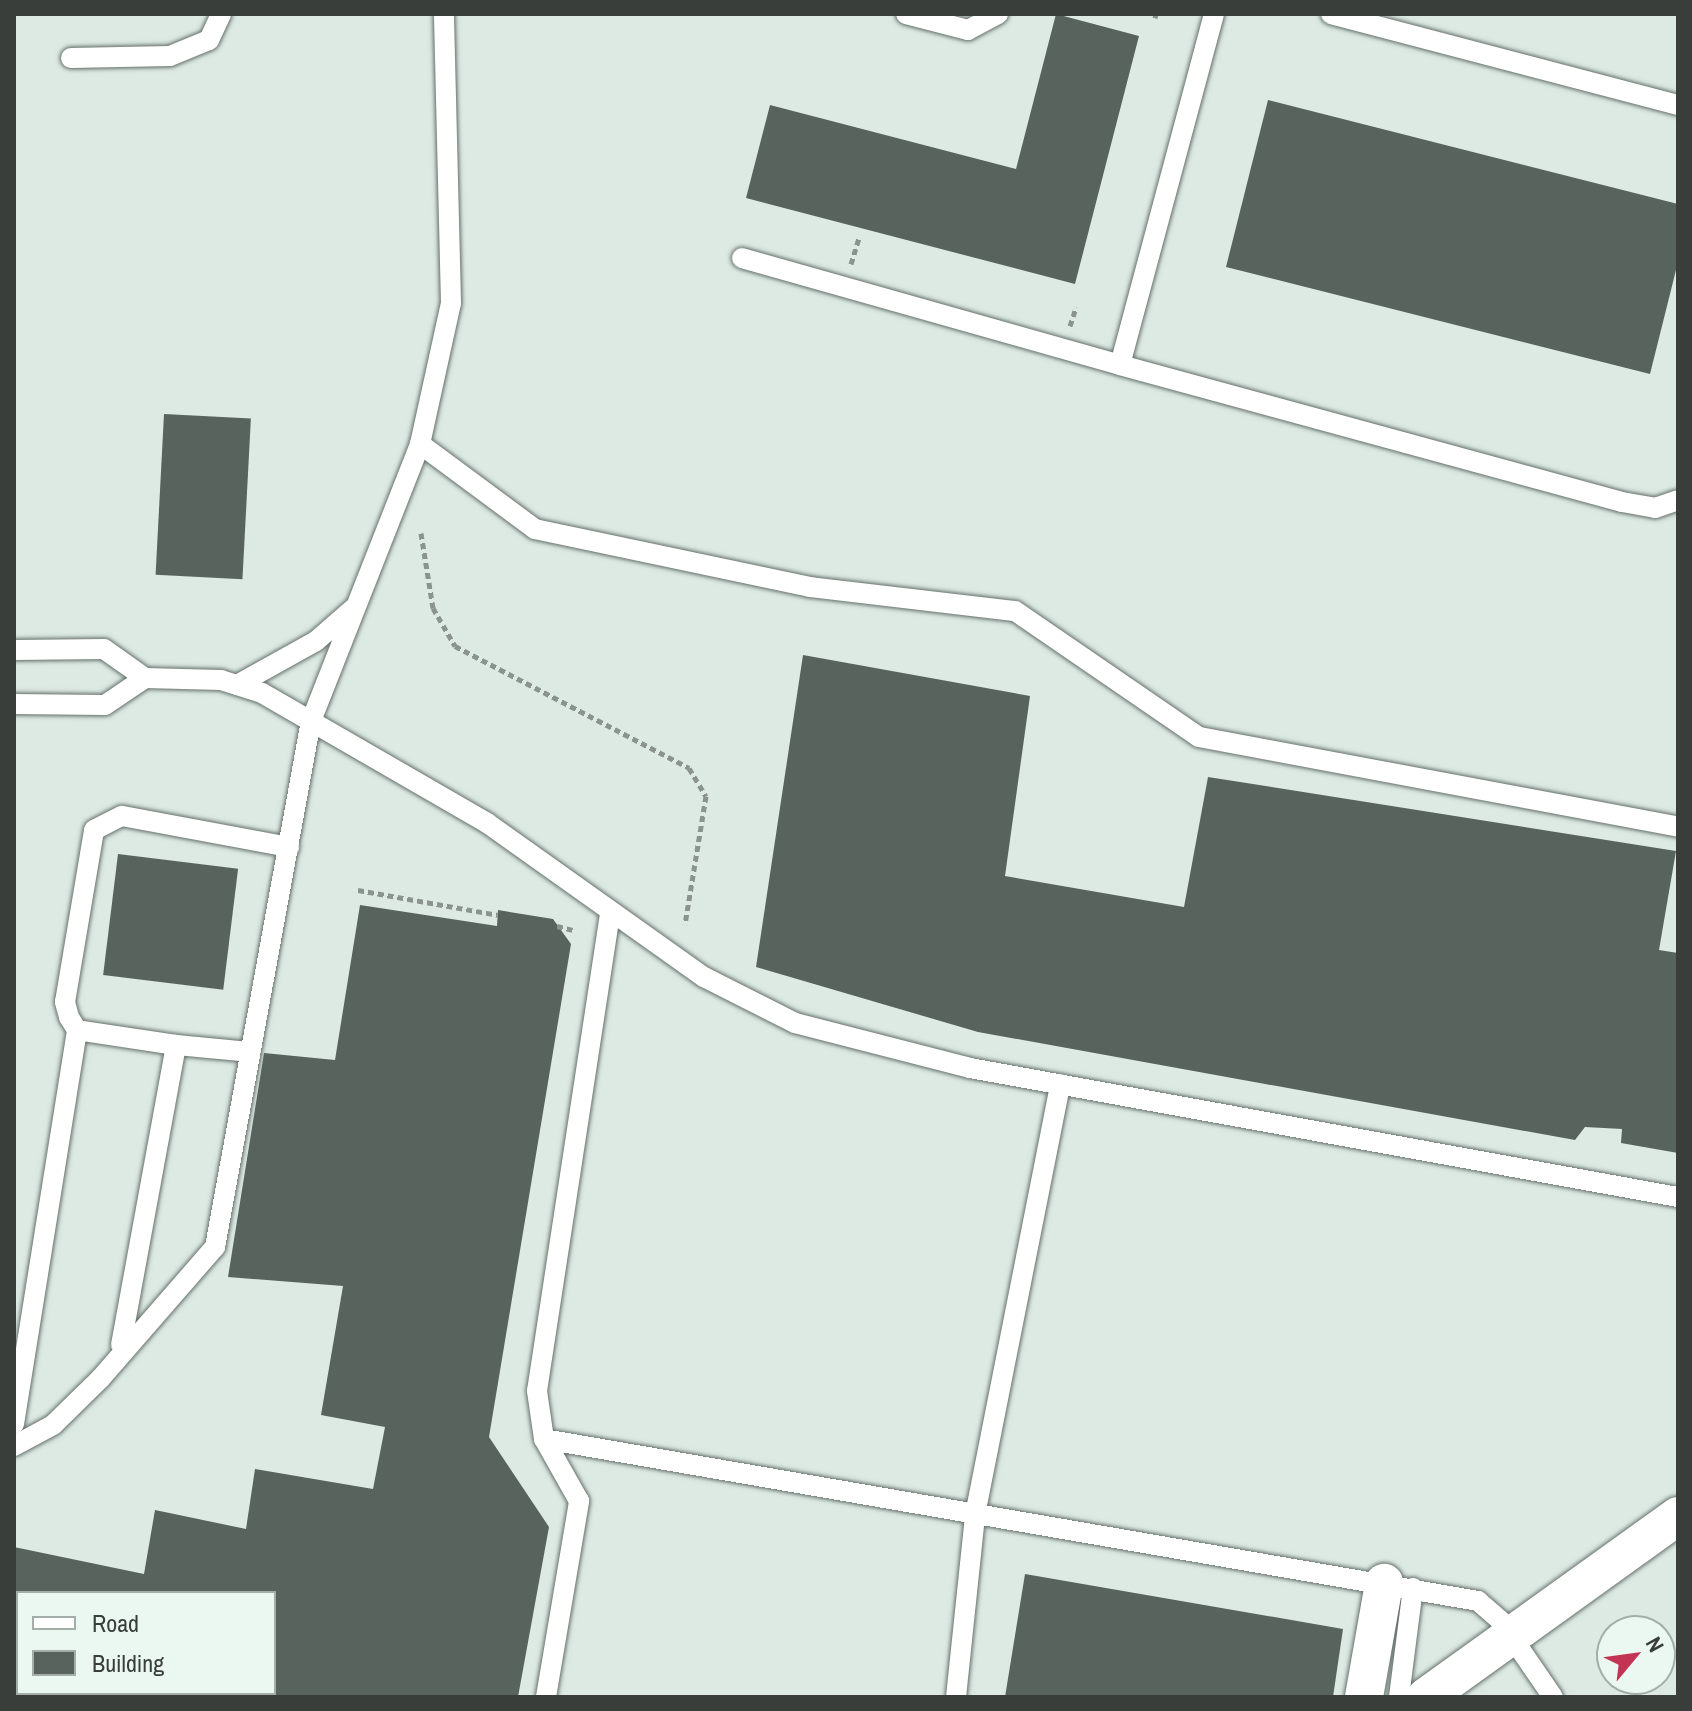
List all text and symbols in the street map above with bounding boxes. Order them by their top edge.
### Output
legend [16,1591,276,1695]
text: Road [92,1607,139,1639]
north arrow [1596,1615,1676,1695]
text: N [1639,1631,1672,1657]
text: Building [92,1647,164,1679]

